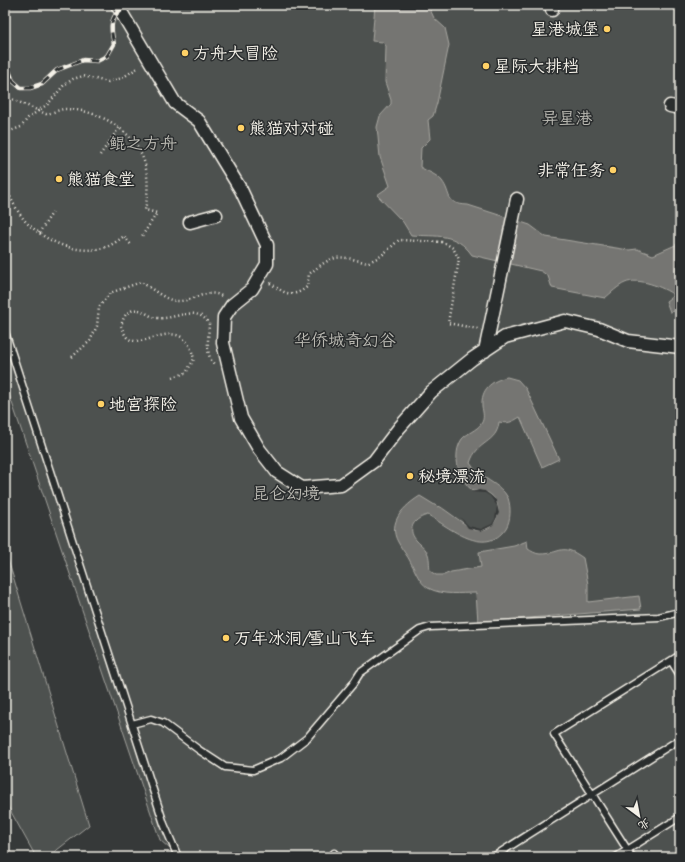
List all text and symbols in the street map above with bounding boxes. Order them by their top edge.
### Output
place label: 星港城堡 [531,19,599,40]
marker: 星港城堡 [602,24,612,34]
place label: 方舟大冒险 [193,43,278,64]
marker: 方舟大冒险 [180,48,190,58]
place label: 星际大排档 [494,56,579,77]
marker: 星际大排档 [481,61,491,71]
park label: 异星港 [542,108,593,129]
place label: 熊猫对对碰 [249,118,334,139]
marker: 熊猫对对碰 [236,123,246,133]
park label: 鲲之方舟 [109,133,177,154]
place label: 非常任务 [537,160,605,181]
marker: 非常任务 [608,165,618,175]
place label: 熊猫食堂 [67,169,135,190]
marker: 熊猫食堂 [54,174,64,184]
park label: 华侨城奇幻谷 [294,330,396,351]
place label: 地宫探险 [109,394,177,415]
marker: 地宫探险 [96,399,106,409]
place label: 秘境漂流 [418,466,486,487]
marker: 秘境漂流 [405,471,415,481]
park label: 昆仑幻境 [252,483,320,504]
place label: 万年冰洞/雪山飞车 [234,628,376,649]
marker: 万年冰洞/雪山飞车 [221,633,231,643]
north arrow [619,796,659,836]
text: 北 [636,816,653,833]

